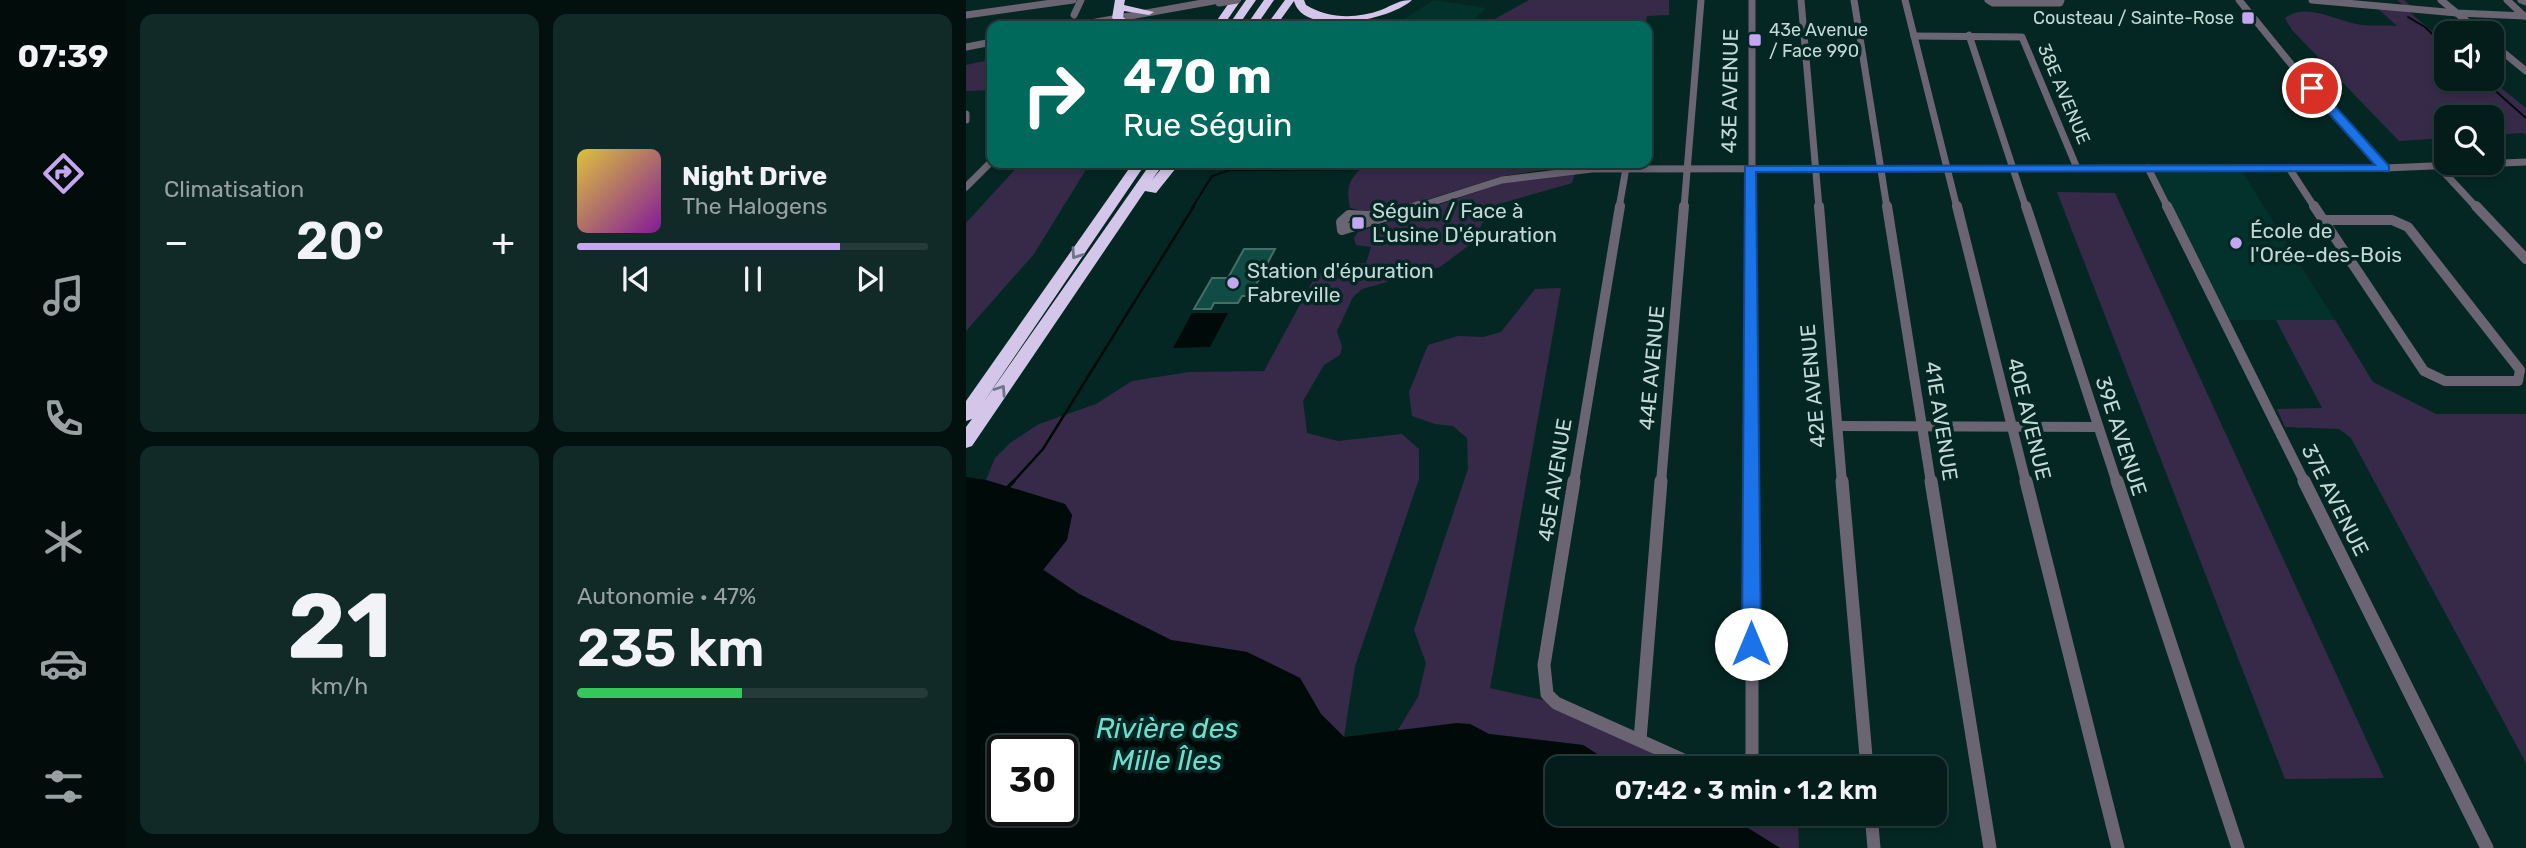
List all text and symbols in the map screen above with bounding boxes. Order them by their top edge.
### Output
place label: Cousteau / Sainte-Rose [2033,7,2234,29]
marker: Cousteau / Sainte-Rose [2240,10,2256,26]
place label: 43e Avenue / Face 990 [1769,19,1868,62]
map controls [2434,21,2504,175]
button: sound [2434,21,2504,91]
street label: 43E AVENUE [1716,29,1743,153]
marker: 43e Avenue / Face 990 [1747,32,1763,48]
text: 07:39 [17,37,109,75]
street label: 38E AVENUE [2033,40,2095,148]
text: 470 m [1123,47,1272,105]
icon: right [1008,49,1099,140]
pin [2282,58,2342,118]
icon: arrive [2293,69,2331,107]
button: search [2434,105,2504,175]
text: Rue Séguin [1123,106,1292,144]
icon: directions [39,149,88,198]
text: Night Drive [682,161,827,192]
text: Climatisation [164,175,304,203]
text: The Halogens [682,192,828,220]
place label: Séguin / Face à L'usine D'épuration [1372,198,1557,247]
text: 20° [296,210,384,272]
marker: Séguin / Face à L'usine D'épuration [1350,215,1366,231]
place label: École de l'Orée-des-Bois [2250,218,2402,267]
text: − [164,219,189,265]
text: + [491,219,515,265]
marker: École de l'Orée-des-Bois [2228,235,2244,251]
one-way arrow [1072,246,1084,259]
place label: Station d'épuration Fabreville [1247,258,1434,307]
icon: previous [617,260,655,298]
icon: pause [734,260,772,298]
icon: next [851,260,889,298]
icon: music [39,271,88,320]
marker: Station d'épuration Fabreville [1225,275,1241,291]
street label: 44E AVENUE [1634,305,1669,431]
street label: 42E AVENUE [1795,323,1830,449]
street label: 40E AVENUE [2002,355,2057,483]
street label: 41E AVENUE [1920,359,1963,482]
street label: 39E AVENUE [2090,373,2153,499]
one-way arrow [993,385,1005,398]
icon: phone [39,394,88,443]
street label: 45E AVENUE [1532,417,1577,543]
street label: 37E AVENUE [2297,440,2374,560]
icon: climate [39,517,88,566]
text: 21 [287,572,392,680]
text: Autonomie · 47% [577,582,756,610]
position arrow [1714,607,1788,681]
text: 235 km [577,617,765,679]
icon: car [39,639,88,688]
text: km/h [311,672,368,700]
water label: Rivière des Mille Îles [1096,712,1238,777]
speed limit sign: 30 [987,735,1078,826]
icon: filters [39,762,88,811]
text: 07:42 · 3 min · 1.2 km [1614,775,1878,806]

